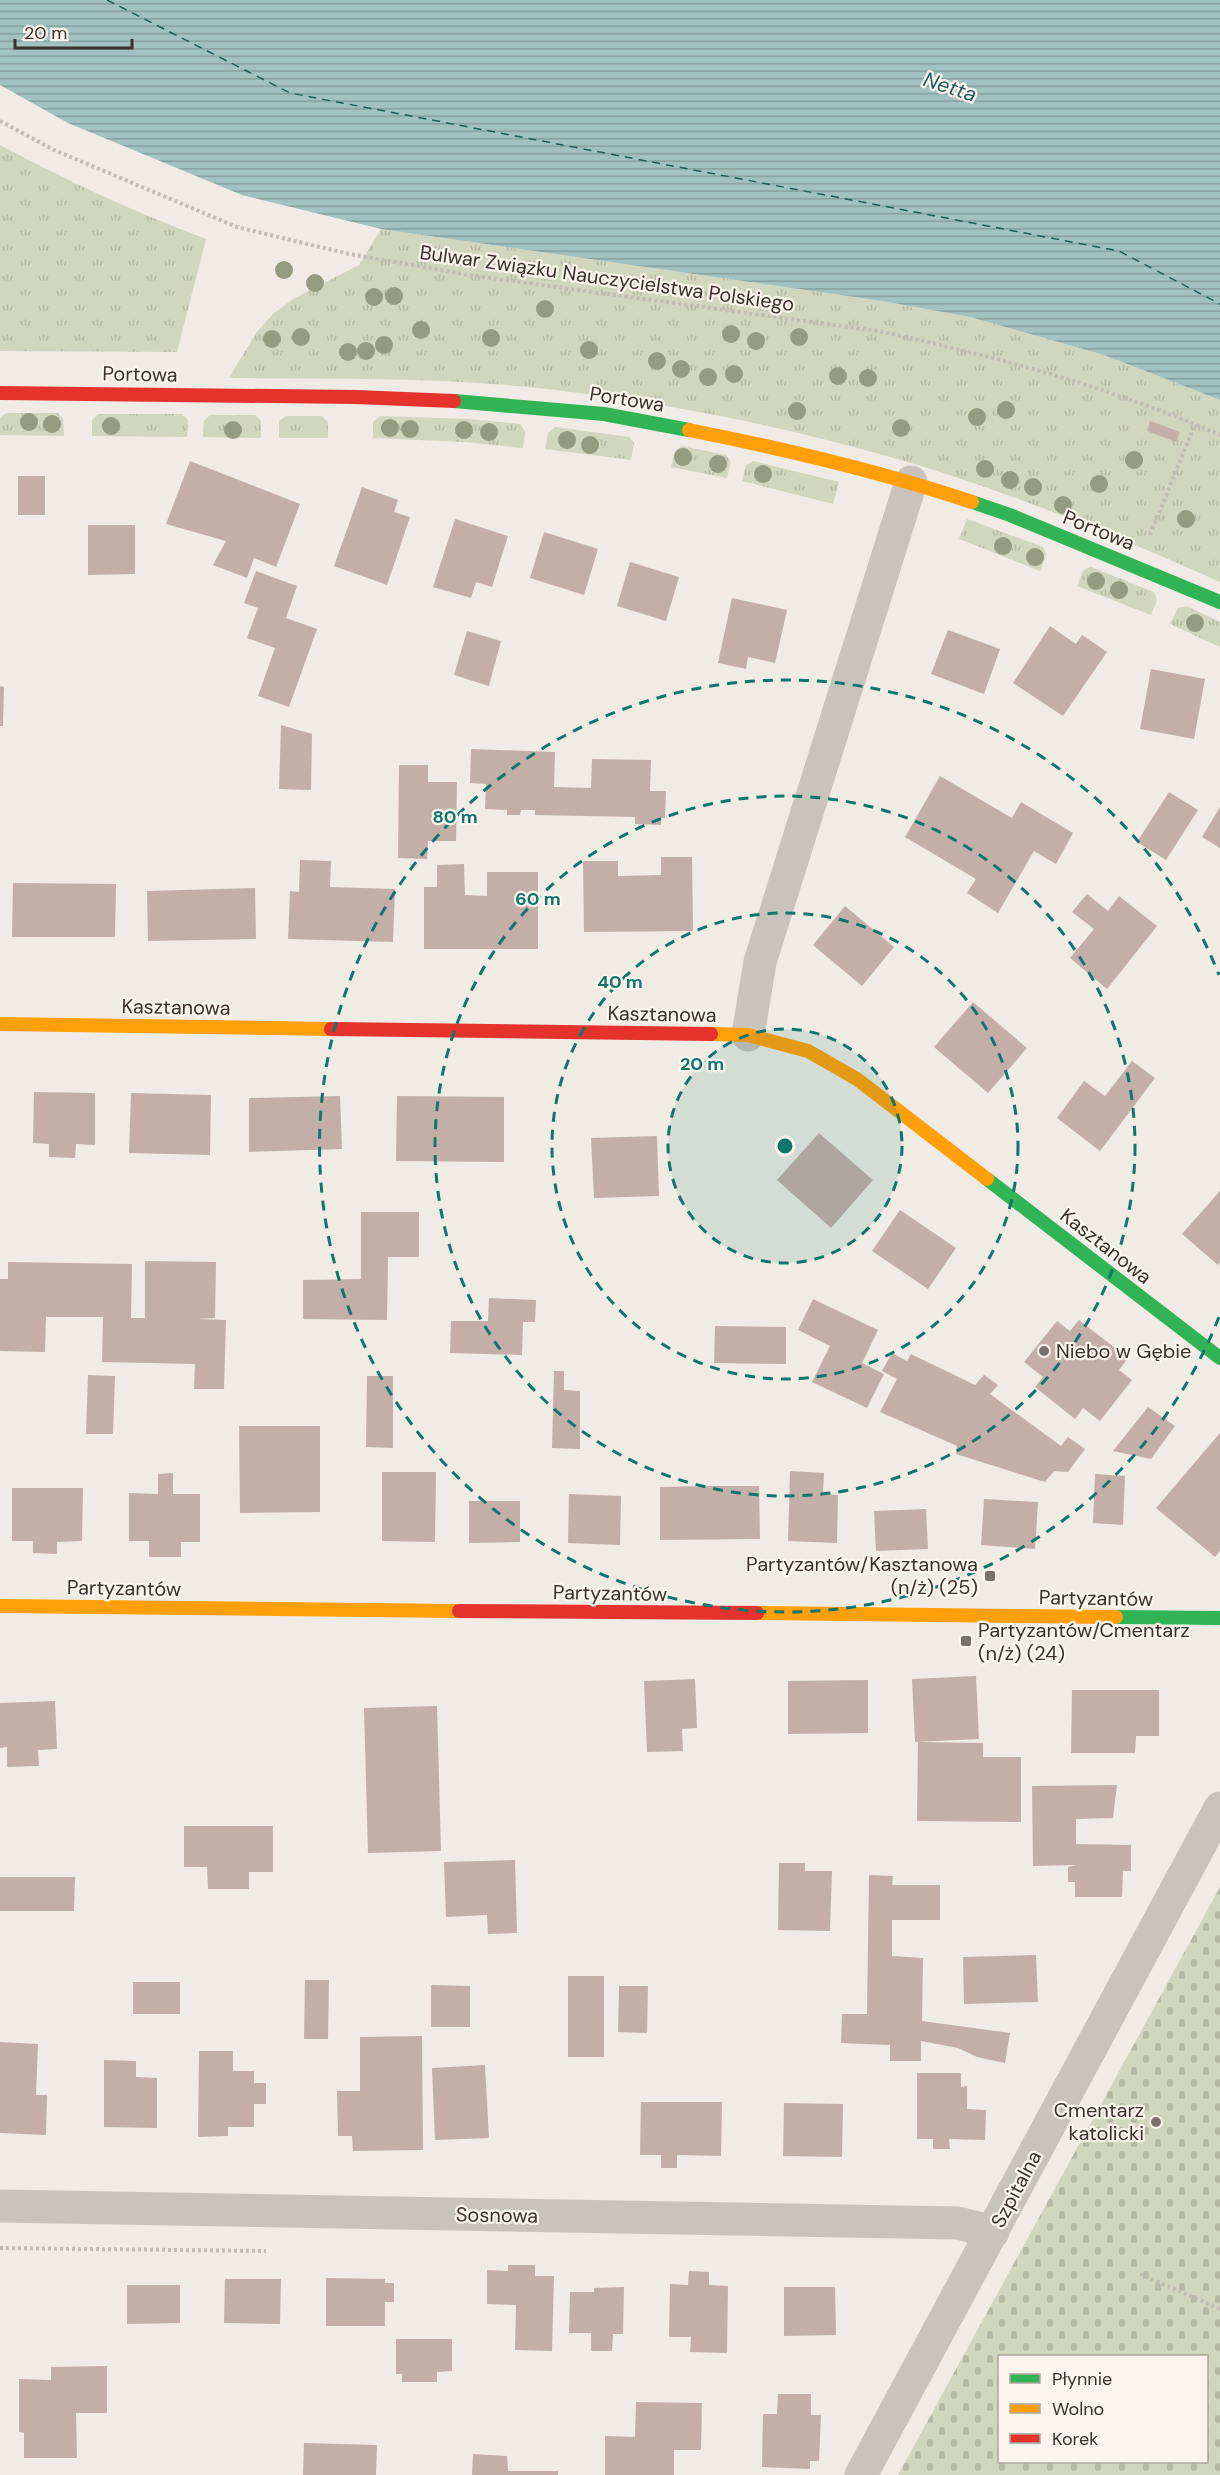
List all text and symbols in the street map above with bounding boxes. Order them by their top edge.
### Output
scale bar [15,12,132,50]
text: 20 m [24,21,67,45]
water label: Netta [920,65,980,109]
street label: Bulwar Związku Nauczycielstwa Polskiego [418,239,796,317]
street label: Portowa [102,360,178,388]
street label: Portowa [588,380,666,418]
street label: Portowa [1059,504,1139,556]
text: 80 m [432,805,478,829]
text: 60 m [515,887,561,911]
text: 40 m [597,970,643,994]
street label: Kasztanowa [121,993,231,1021]
street label: Kasztanowa [607,1000,717,1028]
text: 20 m [680,1052,724,1076]
centre of rings [775,1136,795,1156]
street label: Kasztanowa [1055,1202,1157,1290]
place label: Niebo w Gębie [1056,1338,1191,1364]
marker: Niebo w Gębie [1037,1344,1051,1358]
place label: Partyzantów/Kasztanowa (n/ż) (25) [746,1551,978,1600]
marker: Partyzantów/Kasztanowa (n/ż) (25) [983,1569,997,1583]
street label: Partyzantów [67,1574,181,1602]
street label: Partyzantów [553,1579,667,1607]
street label: Partyzantów [1039,1584,1153,1612]
place label: Partyzantów/Cmentarz (n/ż) (24) [978,1617,1190,1666]
marker: Partyzantów/Cmentarz (n/ż) (24) [959,1634,973,1648]
place label: Cmentarz katolicki [1054,2097,1144,2146]
marker: Cmentarz katolicki [1149,2115,1163,2129]
street label: Szpitalna [985,2146,1047,2232]
street label: Sosnowa [456,2201,538,2229]
legend [998,2355,1208,2463]
text: Płynnie [1052,2367,1112,2391]
text: Wolno [1052,2397,1104,2421]
text: Korek [1052,2427,1098,2451]

